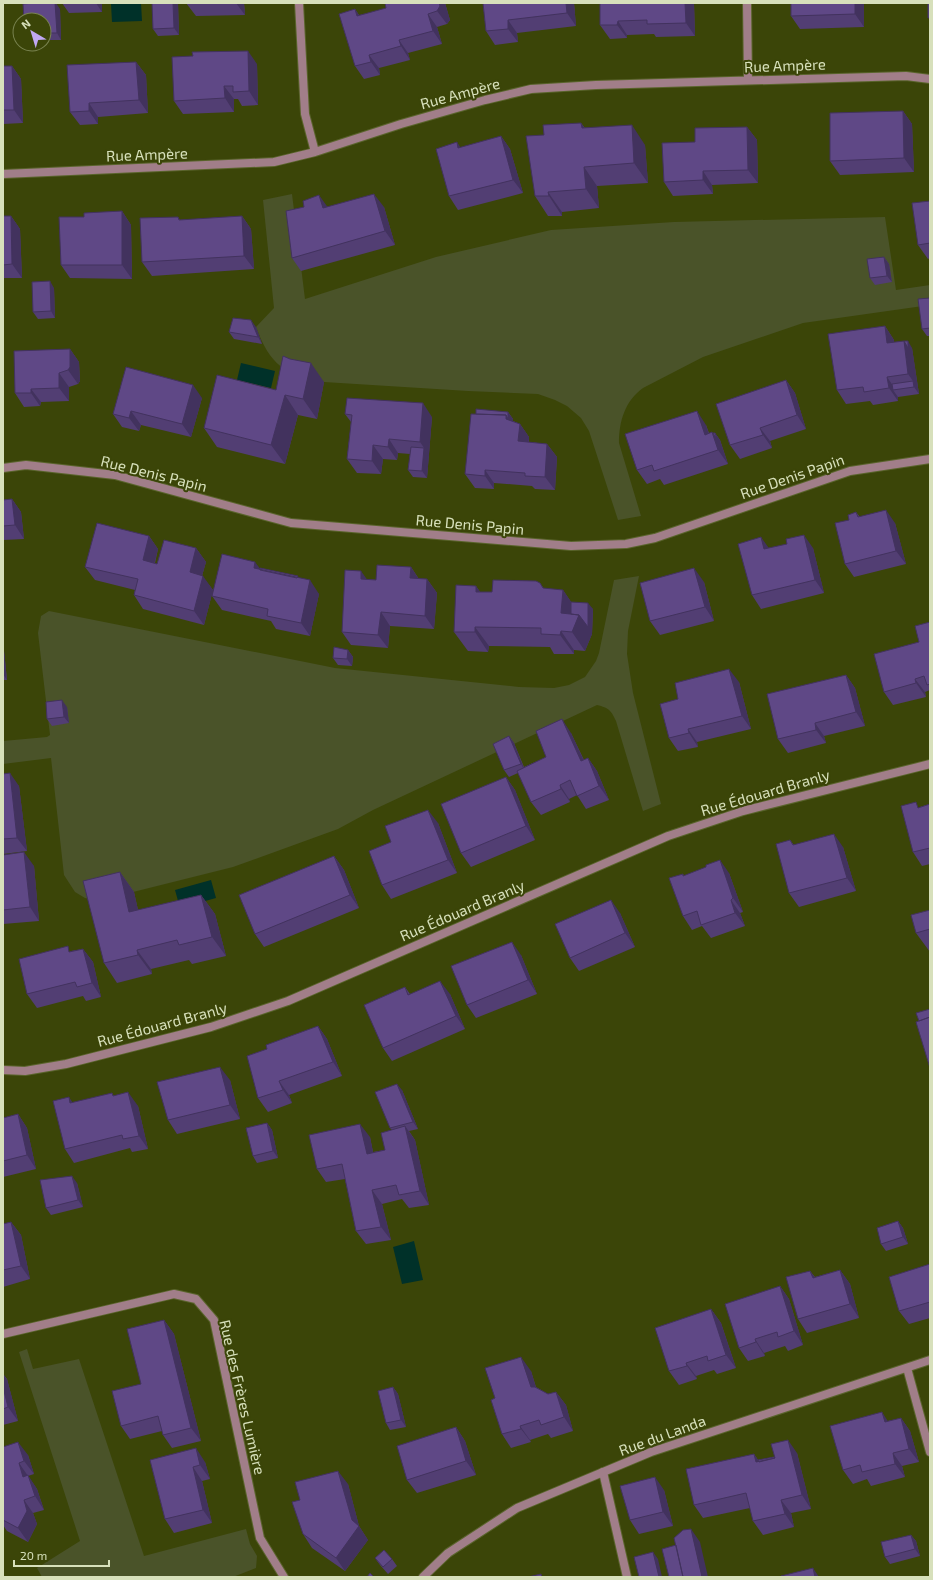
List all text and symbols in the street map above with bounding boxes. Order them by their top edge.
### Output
north arrow [12,12,52,52]
text: N [18,16,33,31]
street label: Rue Ampère [744,55,826,75]
street label: Rue Ampère [418,74,502,112]
street label: Rue Ampère [106,144,188,164]
street label: Rue Denis Papin [738,450,846,502]
street label: Rue Denis Papin [99,451,209,495]
street label: Rue Denis Papin [415,510,525,538]
street label: Rue Édouard Branly [698,765,832,819]
street label: Rue Édouard Branly [397,876,527,944]
street label: Rue Édouard Branly [95,998,229,1050]
street label: Rue des Frères Lumière [216,1318,270,1476]
street label: Rue du Landa [616,1411,708,1459]
scale bar [14,1542,109,1568]
text: 20 m [20,1548,47,1562]

